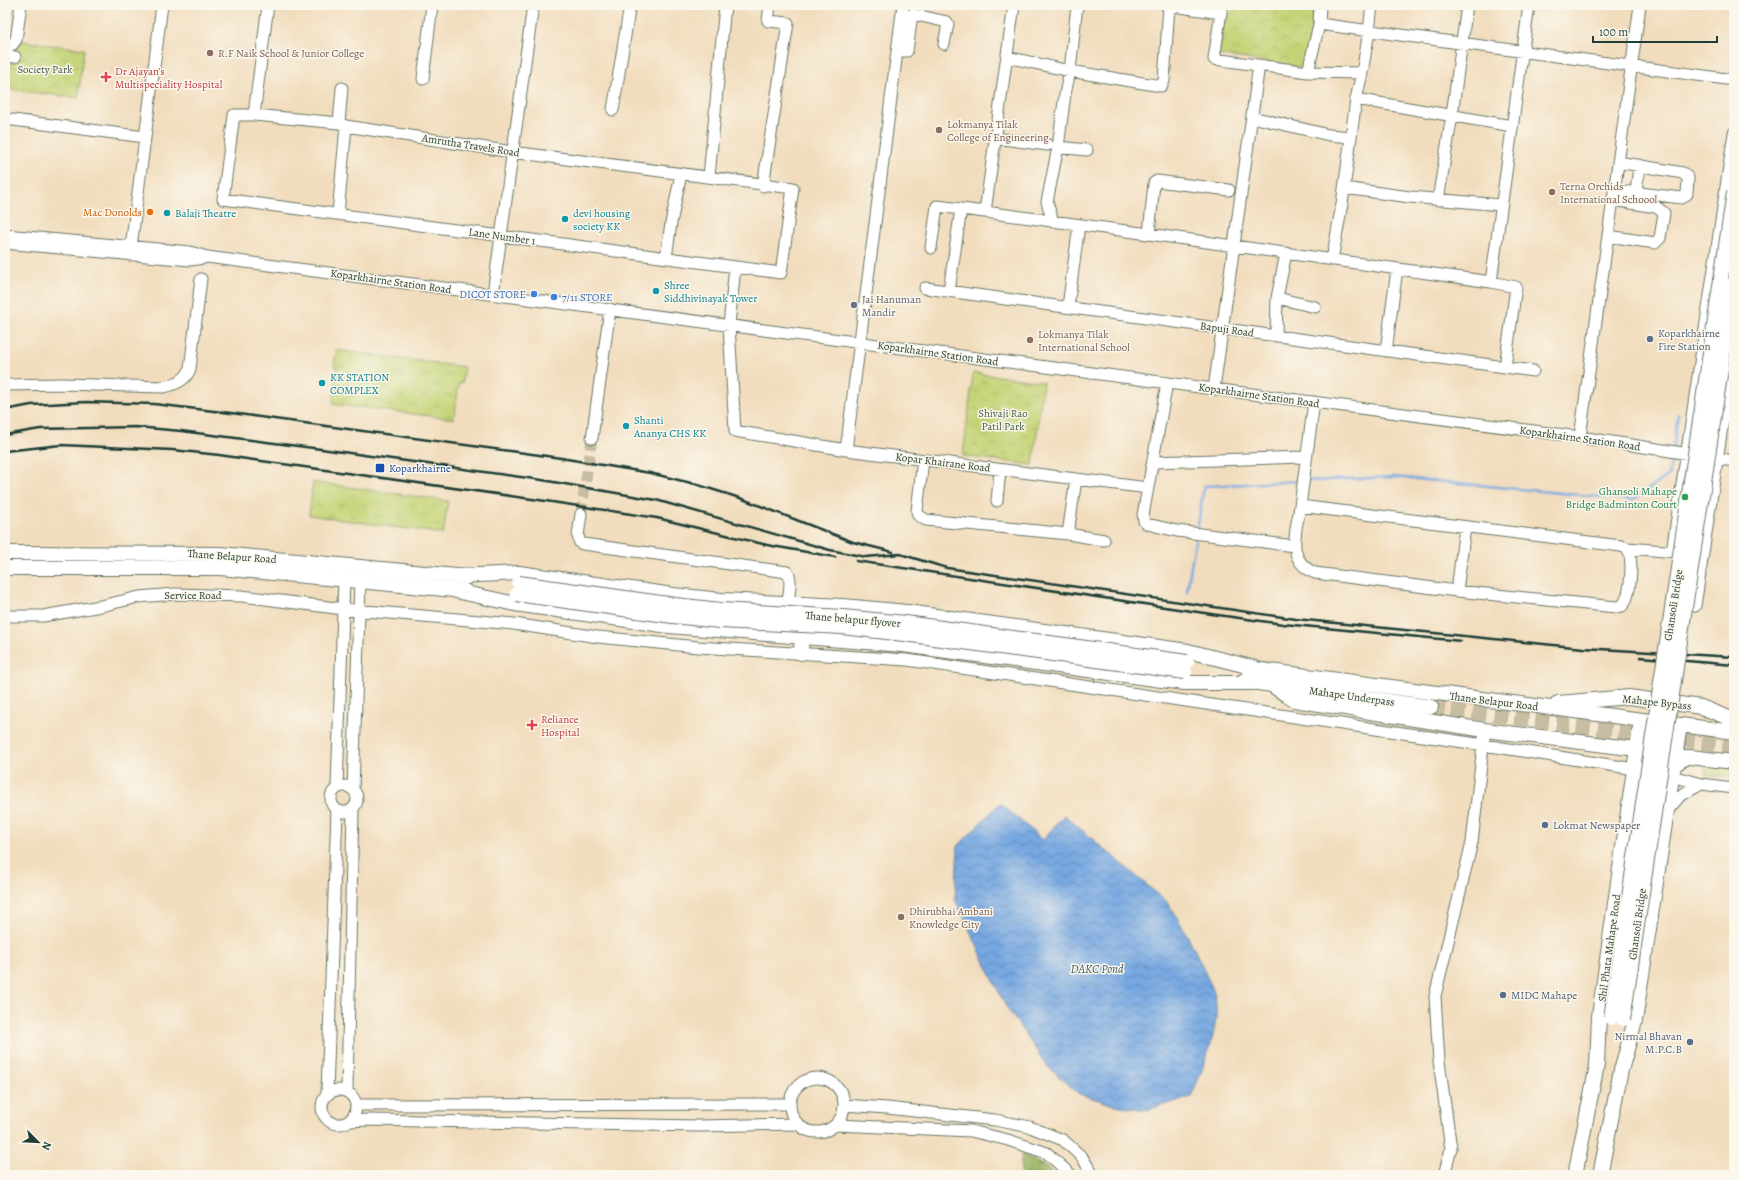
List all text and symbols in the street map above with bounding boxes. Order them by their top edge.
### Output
scale bar [1593,18,1717,44]
text: 100 m [1599,24,1628,40]
place label: R.F Naik School & Junior College [218,46,364,61]
marker: R.F Naik School & Junior College [205,48,215,58]
park label: Society Park [17,62,73,77]
place label: Dr Ajayan's Multispeciality Hospital [115,64,223,92]
marker: Dr Ajayan's Multispeciality Hospital [100,71,112,83]
place label: Lokmanya Tilak College of Engineering [947,117,1049,145]
marker: Lokmanya Tilak College of Engineering [934,125,944,135]
street label: Amrutha Travels Road [420,130,521,161]
place label: Terna Orchids International Schoool [1560,179,1658,207]
marker: Terna Orchids International Schoool [1547,187,1557,197]
place label: Mac Donolds [83,205,142,220]
place label: Balaji Theatre [175,206,236,221]
place label: devi housing society KK [573,206,631,234]
marker: Mac Donolds [145,207,155,217]
marker: Balaji Theatre [162,208,172,218]
marker: devi housing society KK [560,214,570,224]
street label: Lane Number 1 [467,224,537,249]
street label: Koparkhairne Station Road [329,266,452,297]
place label: Shree Siddhivinayak Tower [664,278,757,306]
marker: Shree Siddhivinayak Tower [651,286,661,296]
place label: DICOT STORE [459,287,526,302]
marker: DICOT STORE [529,289,539,299]
place label: 7/11 STORE [562,290,612,305]
marker: 7/11 STORE [549,292,559,302]
place label: Jai Hanuman Mandir [862,292,921,320]
marker: Jai Hanuman Mandir [849,300,859,310]
street label: Bapuji Road [1199,318,1255,341]
place label: Koparkhairne Fire Station [1658,326,1720,354]
place label: Lokmanya Tilak International School [1038,327,1130,355]
marker: Koparkhairne Fire Station [1645,334,1655,344]
marker: Lokmanya Tilak International School [1025,335,1035,345]
street label: Koparkhairne Station Road [876,338,999,369]
place label: KK STATION COMPLEX [330,370,389,398]
marker: KK STATION COMPLEX [317,378,327,388]
street label: Koparkhairne Station Road [1197,380,1320,411]
park label: Shivaji Rao Patil Park [978,406,1028,434]
place label: Shanti Ananya CHS KK [633,413,706,441]
marker: Shanti Ananya CHS KK [621,421,631,431]
street label: Koparkhairne Station Road [1518,423,1641,454]
street label: Kopar Khairane Road [895,449,991,476]
place label: Koparkhairne [389,461,451,476]
marker: Koparkhairne [374,462,386,474]
place label: Ghansoli Mahape Bridge Badminton Court [1566,484,1677,512]
marker: Ghansoli Mahape Bridge Badminton Court [1680,492,1690,502]
street label: Thane Belapur Road [187,546,277,567]
street label: Ghansoli Bridge [1660,568,1687,642]
street label: Service Road [164,588,222,603]
street label: Thane belapur flyover [805,608,901,631]
street label: Mahape Underpass [1308,683,1396,710]
street label: Thane Belapur Road [1449,689,1539,714]
street label: Mahape Bypass [1622,691,1692,714]
place label: Reliance Hospital [541,712,580,740]
marker: Reliance Hospital [526,719,538,731]
place label: Lokmat Newspaper [1553,818,1640,833]
marker: Lokmat Newspaper [1540,820,1550,830]
street label: Ghansoli Bridge [1625,887,1650,961]
street label: Shil Phata Mahape Road [1595,893,1624,1003]
place label: Dhirubhai Ambani Knowledge City [909,904,993,932]
marker: Dhirubhai Ambani Knowledge City [896,912,906,922]
water label: DAKC Pond [1070,961,1124,977]
place label: MIDC Mahape [1511,988,1577,1003]
marker: MIDC Mahape [1498,990,1508,1000]
place label: Nirmal Bhavan M.P.C.B [1615,1029,1682,1057]
marker: Nirmal Bhavan M.P.C.B [1685,1037,1695,1047]
north arrow [18,1122,58,1162]
text: N [38,1139,55,1153]

